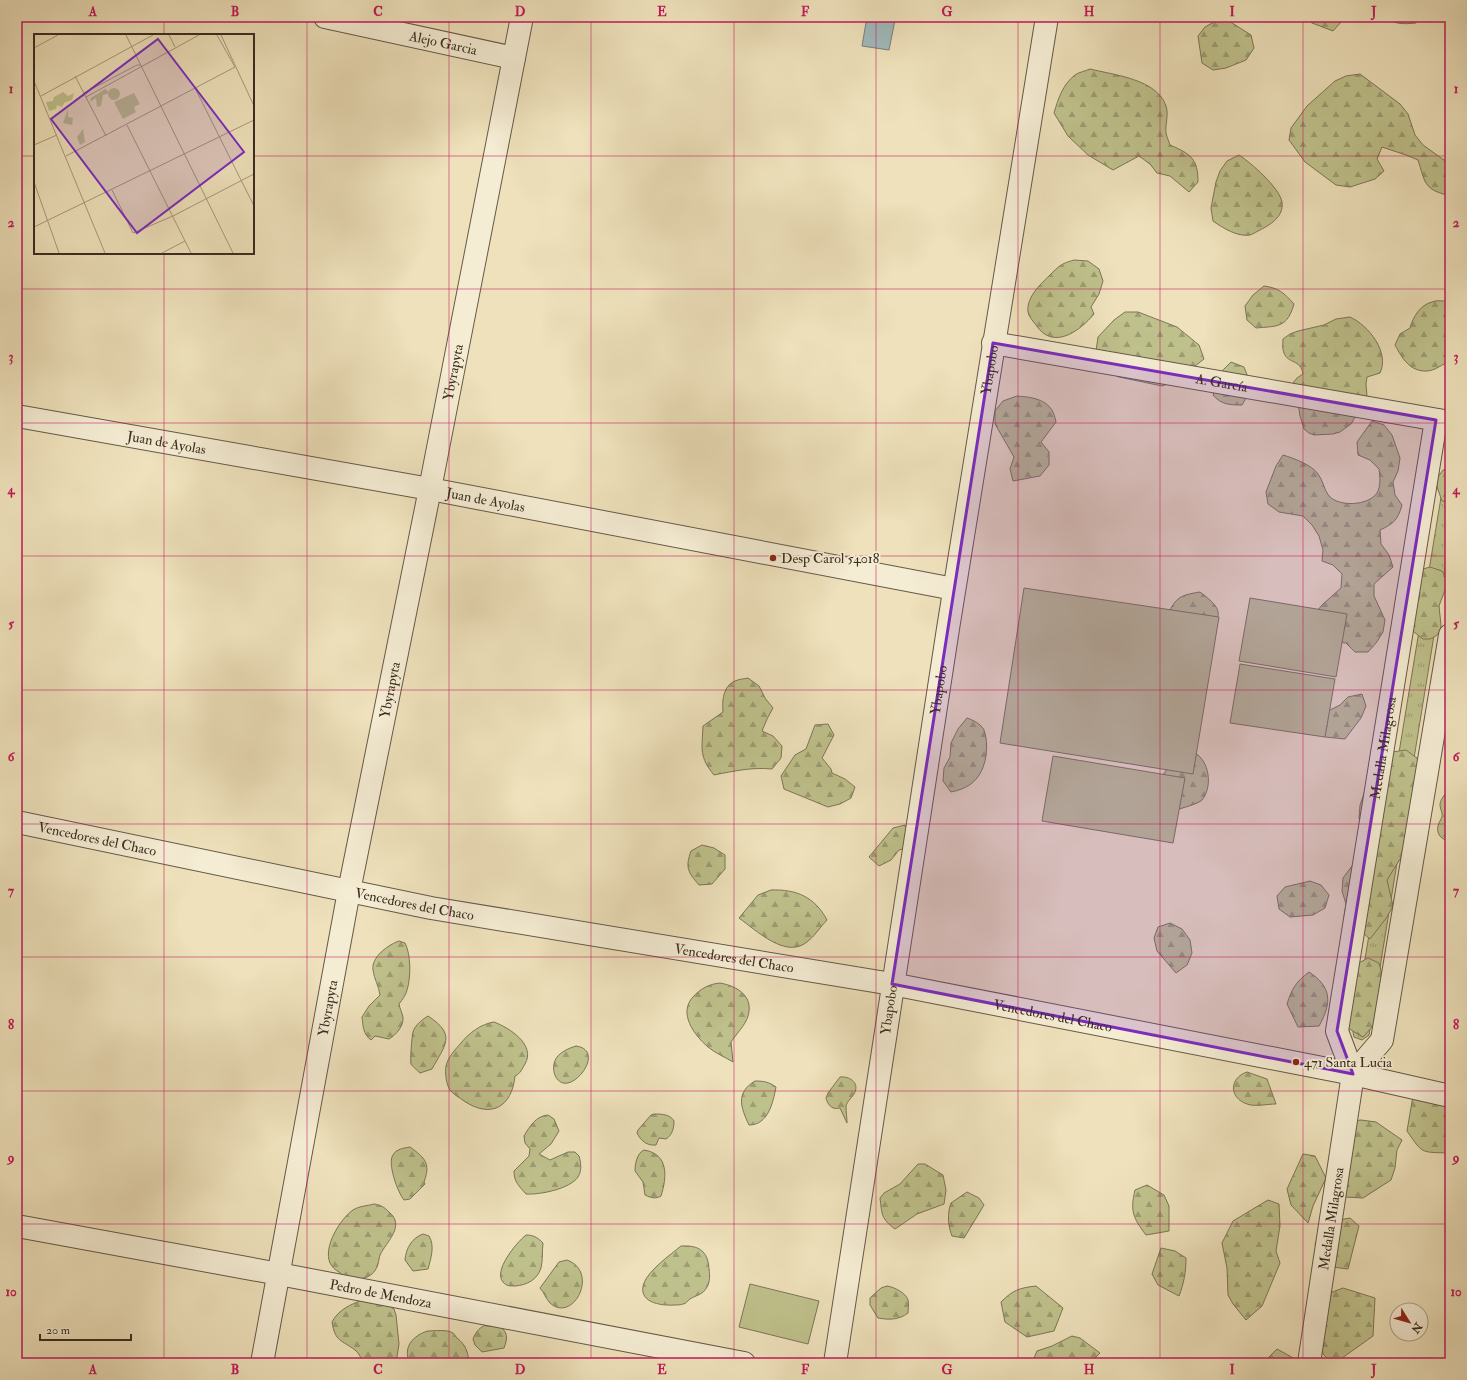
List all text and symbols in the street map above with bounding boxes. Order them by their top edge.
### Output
text: A [88,4,98,20]
text: B [231,4,239,20]
text: C [373,4,383,20]
text: D [515,4,526,20]
text: E [657,4,667,20]
text: F [801,4,810,20]
text: G [942,4,953,20]
text: H [1084,4,1095,20]
text: I [1229,4,1235,20]
text: J [1370,4,1377,21]
street label: Alejo Garcia [407,27,479,59]
inset map [34,34,254,254]
text: 1 [9,81,14,97]
text: 1 [1454,81,1459,97]
text: 2 [8,215,15,231]
text: 2 [1453,215,1460,231]
street label: Ybyrapyta [439,342,467,402]
street label: Ybapobo [978,344,1002,396]
text: 3 [9,349,14,365]
text: 3 [1454,349,1459,365]
street label: A. García [1193,370,1249,396]
street label: Juan de Ayolas [125,427,208,458]
text: 4 [6,482,15,498]
text: 4 [1451,482,1460,498]
street label: Juan de Ayolas [444,484,526,516]
place label: Desp Carol 54018 [781,550,880,568]
marker: Desp Carol 54018 [768,553,778,563]
text: 5 [8,616,14,632]
text: 5 [1453,616,1459,632]
street label: Ybyrapyta [376,660,404,720]
street label: Ybapobo [927,664,951,716]
street label: Medalla Milagrosa [1367,695,1400,801]
text: 6 [8,749,16,765]
text: 6 [1453,749,1461,765]
street label: Vencedores del Chaco [36,819,158,860]
text: 7 [8,883,15,899]
text: 7 [1453,883,1460,899]
street label: Vencedores del Chaco [354,884,476,924]
street label: Vencedores del Chaco [673,940,795,977]
street label: Ybyrapyta [314,978,342,1038]
street label: Ybapobo [877,984,901,1036]
street label: Vencedores del Chaco [992,996,1114,1036]
text: 8 [8,1017,14,1033]
text: 8 [1453,1017,1459,1033]
place label: 471 Santa Lucia [1304,1054,1392,1071]
marker: 471 Santa Lucia [1291,1057,1301,1067]
text: 9 [6,1150,15,1166]
text: 9 [1451,1150,1460,1166]
street label: Medalla Milagrosa [1315,1166,1348,1271]
street label: Pedro de Mendoza [328,1276,433,1312]
text: 10 [5,1284,17,1300]
text: 10 [1450,1284,1462,1300]
north arrow [1389,1302,1429,1342]
scale bar [40,1316,131,1342]
text: N [1408,1319,1425,1336]
text: 20 m [46,1323,71,1338]
text: A [88,1362,98,1378]
text: B [231,1362,239,1378]
text: C [373,1362,383,1378]
text: D [515,1362,526,1378]
text: E [657,1362,667,1378]
text: F [801,1362,810,1378]
text: G [942,1362,953,1378]
text: H [1084,1362,1095,1378]
text: I [1229,1362,1235,1378]
text: J [1370,1362,1377,1379]

